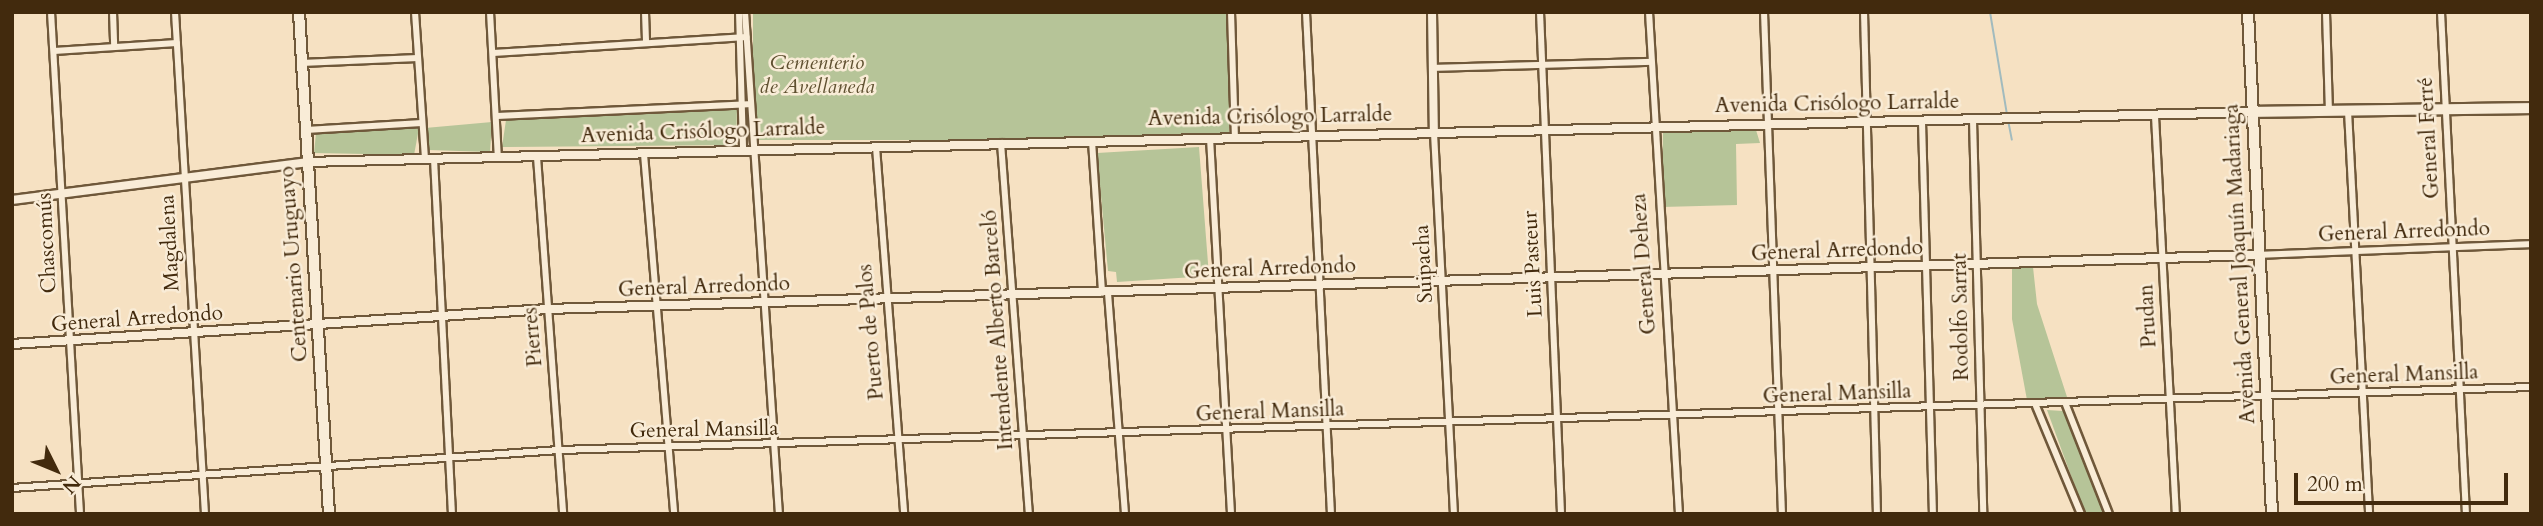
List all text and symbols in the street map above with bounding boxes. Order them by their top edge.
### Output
park label: Cementerio de Avellaneda [759,50,875,100]
street label: General Ferré [2413,77,2445,199]
street label: Avenida Crisólogo Larralde [1715,89,1959,119]
street label: Avenida Crisólogo Larralde [1148,102,1392,132]
street label: Avenida General Joaquín Madariaga [2219,103,2261,425]
street label: Avenida Crisólogo Larralde [580,115,826,149]
street label: Centenario Uruguayo [275,165,313,363]
street label: Chascomús [32,192,62,294]
street label: General Deheza [1626,193,1662,335]
street label: Magdalena [155,194,185,292]
street label: Intendente Alberto Barceló [977,209,1019,451]
street label: Luis Pasteur [1518,210,1548,318]
street label: General Arredondo [2318,216,2490,248]
street label: Suipacha [1409,224,1439,304]
street label: General Arredondo [1751,235,1923,267]
street label: General Arredondo [1184,253,1356,285]
street label: Rodolfo Sarrat [1947,253,1975,381]
street label: Puerto de Palos [853,263,889,401]
street label: General Arredondo [618,271,790,303]
street label: Prudan [2134,283,2162,349]
street label: General Arredondo [50,300,224,338]
street label: Pierres [518,306,548,368]
street label: General Mansilla [2329,360,2479,390]
street label: General Mansilla [1762,379,1912,409]
street label: General Mansilla [1195,397,1345,427]
street label: General Mansilla [629,416,779,444]
north arrow [21,435,91,505]
scale bar [2298,460,2512,504]
text: N [56,469,86,499]
text: 200 m [2307,470,2363,499]

